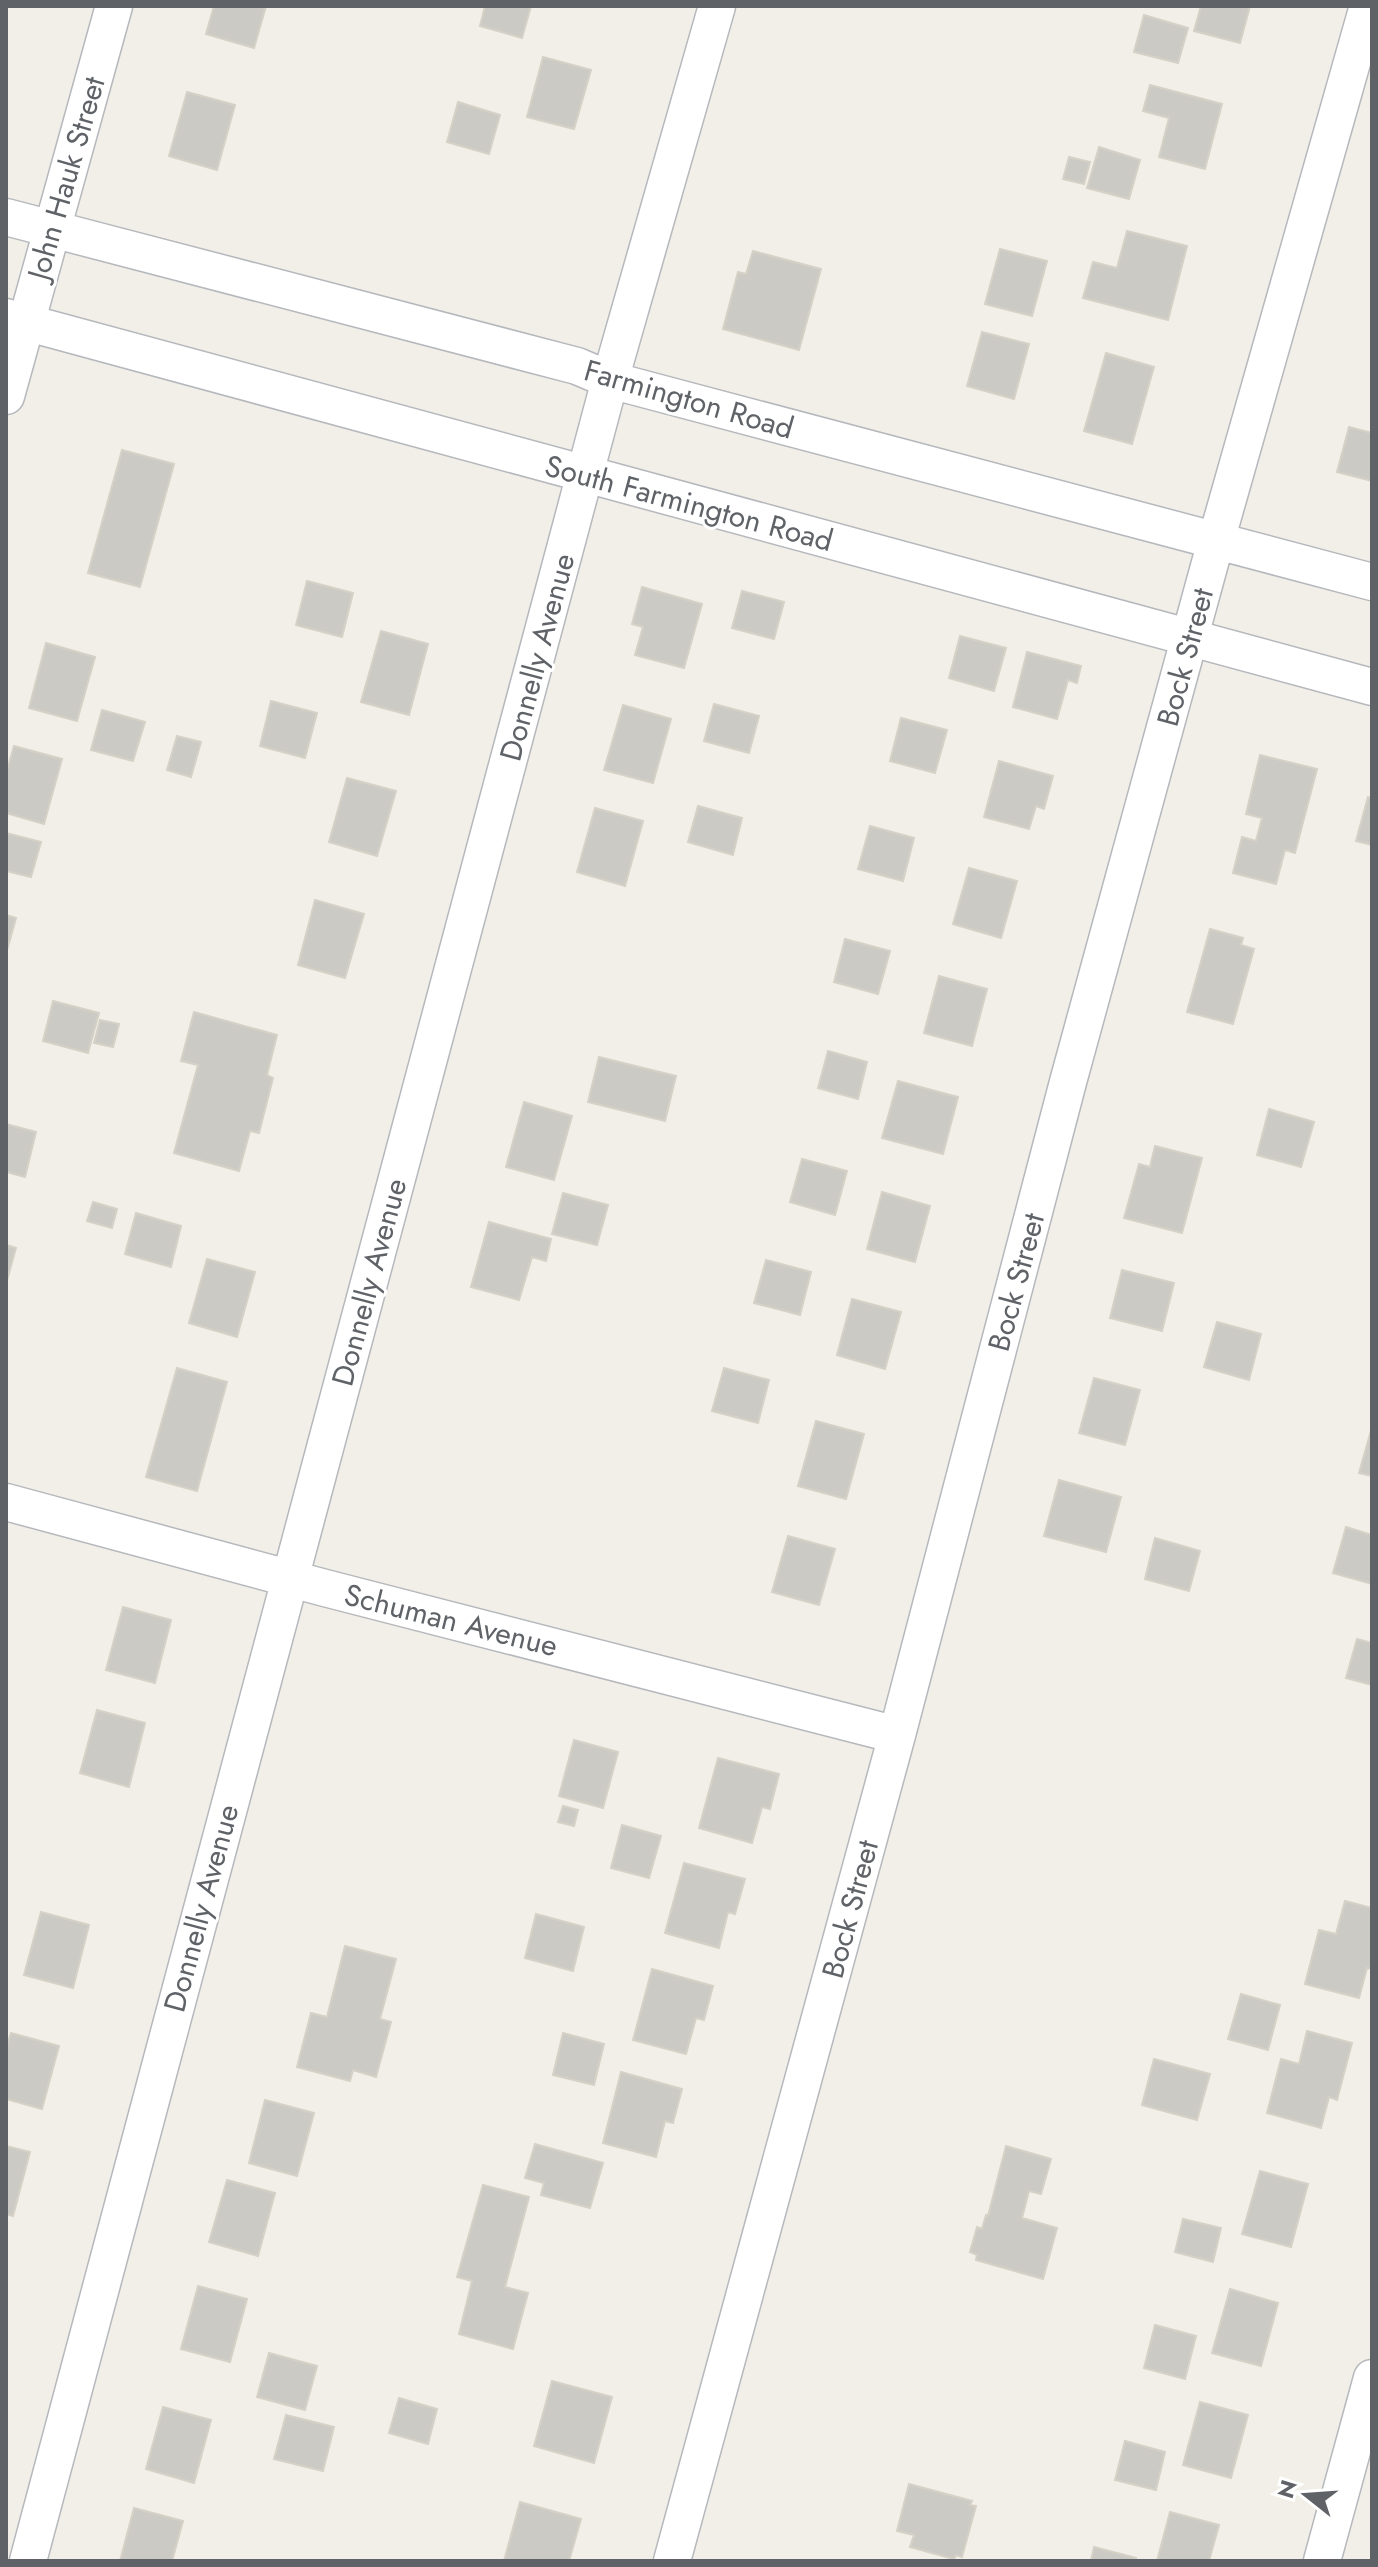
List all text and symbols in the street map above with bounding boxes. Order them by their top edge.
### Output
street label: John Hauk Street [15,71,116,288]
street label: Farmington Road [579,349,799,449]
street label: South Farmington Road [540,444,838,562]
street label: Donnelly Avenue [489,548,585,766]
street label: Bock Street [1146,582,1224,731]
street label: Donnelly Avenue [321,1173,417,1391]
street label: Bock Street [977,1207,1055,1356]
street label: Schuman Avenue [340,1573,562,1667]
street label: Donnelly Avenue [153,1799,249,2017]
street label: Bock Street [811,1834,889,1983]
north arrow [1266,2455,1346,2535]
text: N [1269,2476,1305,2502]

